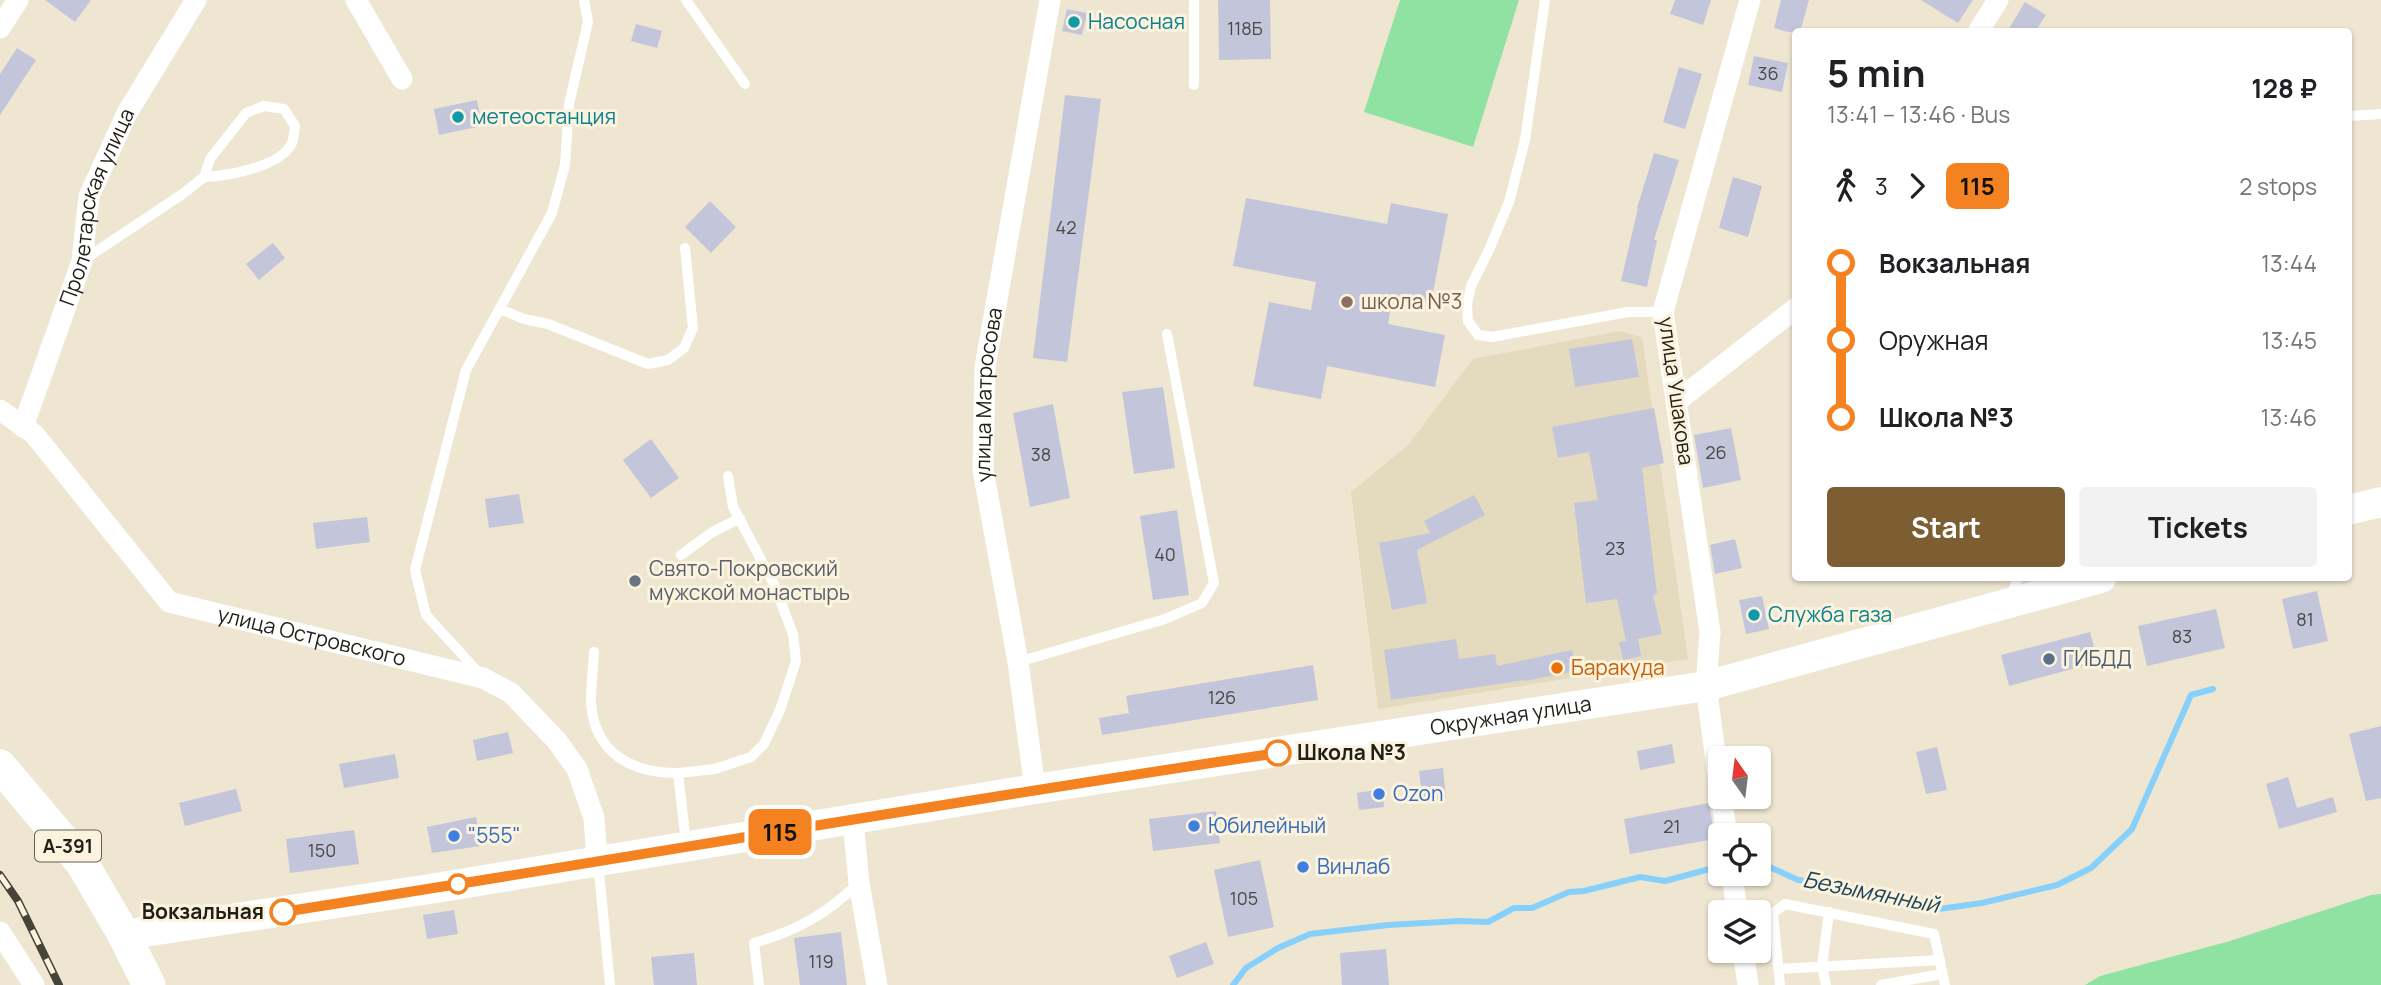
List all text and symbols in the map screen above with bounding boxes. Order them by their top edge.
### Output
place label: Насосная [1088,7,1185,35]
marker: Насосная [1066,14,1082,30]
house number: 118Б [1227,16,1263,40]
text: 5 min [1827,46,1925,98]
house number: 36 [1757,61,1779,85]
text: 128 ₽ [2251,70,2317,106]
text: 13:41 – 13:46 · Bus [1827,98,2010,130]
place label: метеостанция [472,102,616,130]
street label: Пролетарская улица [52,103,140,309]
marker: метеостанция [450,109,466,125]
icon: walk [1827,167,1865,205]
icon: forward [1898,167,1936,205]
text: 115 [1960,169,1995,202]
text: 3 [1875,170,1888,202]
text: 2 stops [2239,170,2317,202]
house number: 42 [1056,215,1076,239]
text: Вокзальная [1879,245,2030,281]
text: 13:44 [2261,247,2317,279]
place label: школа №3 [1361,287,1462,315]
marker: школа №3 [1339,294,1355,310]
street label: улица Матросова [968,305,1008,484]
street label: улица Ушакова [1653,315,1701,467]
text: Оружная [1879,322,1989,358]
text: 13:45 [2262,324,2317,356]
text: Школа №3 [1879,399,2014,435]
text: 13:46 [2261,401,2317,433]
house number: 26 [1705,440,1727,464]
house number: 38 [1031,442,1051,466]
button: Start [1827,487,2065,567]
button: Tickets [2079,487,2317,567]
house number: 23 [1605,536,1625,560]
house number: 40 [1154,542,1176,566]
place label: Свято-Покровский мужской монастырь [649,554,850,606]
marker: Свято-Покровский мужской монастырь [627,573,643,589]
street label: улица Островского [215,599,409,672]
place label: Служба газа [1768,600,1892,628]
marker: Служба газа [1746,607,1762,623]
house number: 81 [2296,607,2314,631]
house number: 83 [2172,624,2192,648]
place label: ГИБДД [2063,644,2132,672]
marker: ГИБДД [2041,651,2057,667]
place label: Баракуда [1571,653,1665,681]
marker: Баракуда [1549,660,1565,676]
house number: 126 [1208,685,1236,709]
street label: Окружная улица [1428,689,1593,741]
place label: Школа №3 [1297,738,1406,766]
marker: Школа №3 [1265,740,1291,766]
north arrow [1708,746,1771,808]
map controls [1708,746,1771,963]
place label: Ozon [1393,779,1443,807]
marker: Ozon [1371,786,1387,802]
line badge: 115 [740,809,820,855]
place label: Юбилейный [1208,811,1326,839]
house number: 21 [1663,814,1681,838]
text: 115 [762,815,798,848]
marker: Юбилейный [1186,818,1202,834]
place label: "555" [468,821,521,849]
button: locate [1708,823,1771,886]
marker: "555" [446,828,462,844]
road number: А-391 [35,831,101,862]
house number: 150 [308,838,336,862]
place label: Винлаб [1317,852,1390,880]
marker: Винлаб [1295,859,1311,875]
water label: Безымянный [1800,862,1944,920]
unlabelled marker [448,874,468,894]
house number: 105 [1230,886,1258,910]
place label: Вокзальная [142,897,264,925]
marker: Вокзальная [270,899,296,925]
button: layers [1708,900,1771,963]
house number: 119 [808,949,834,973]

